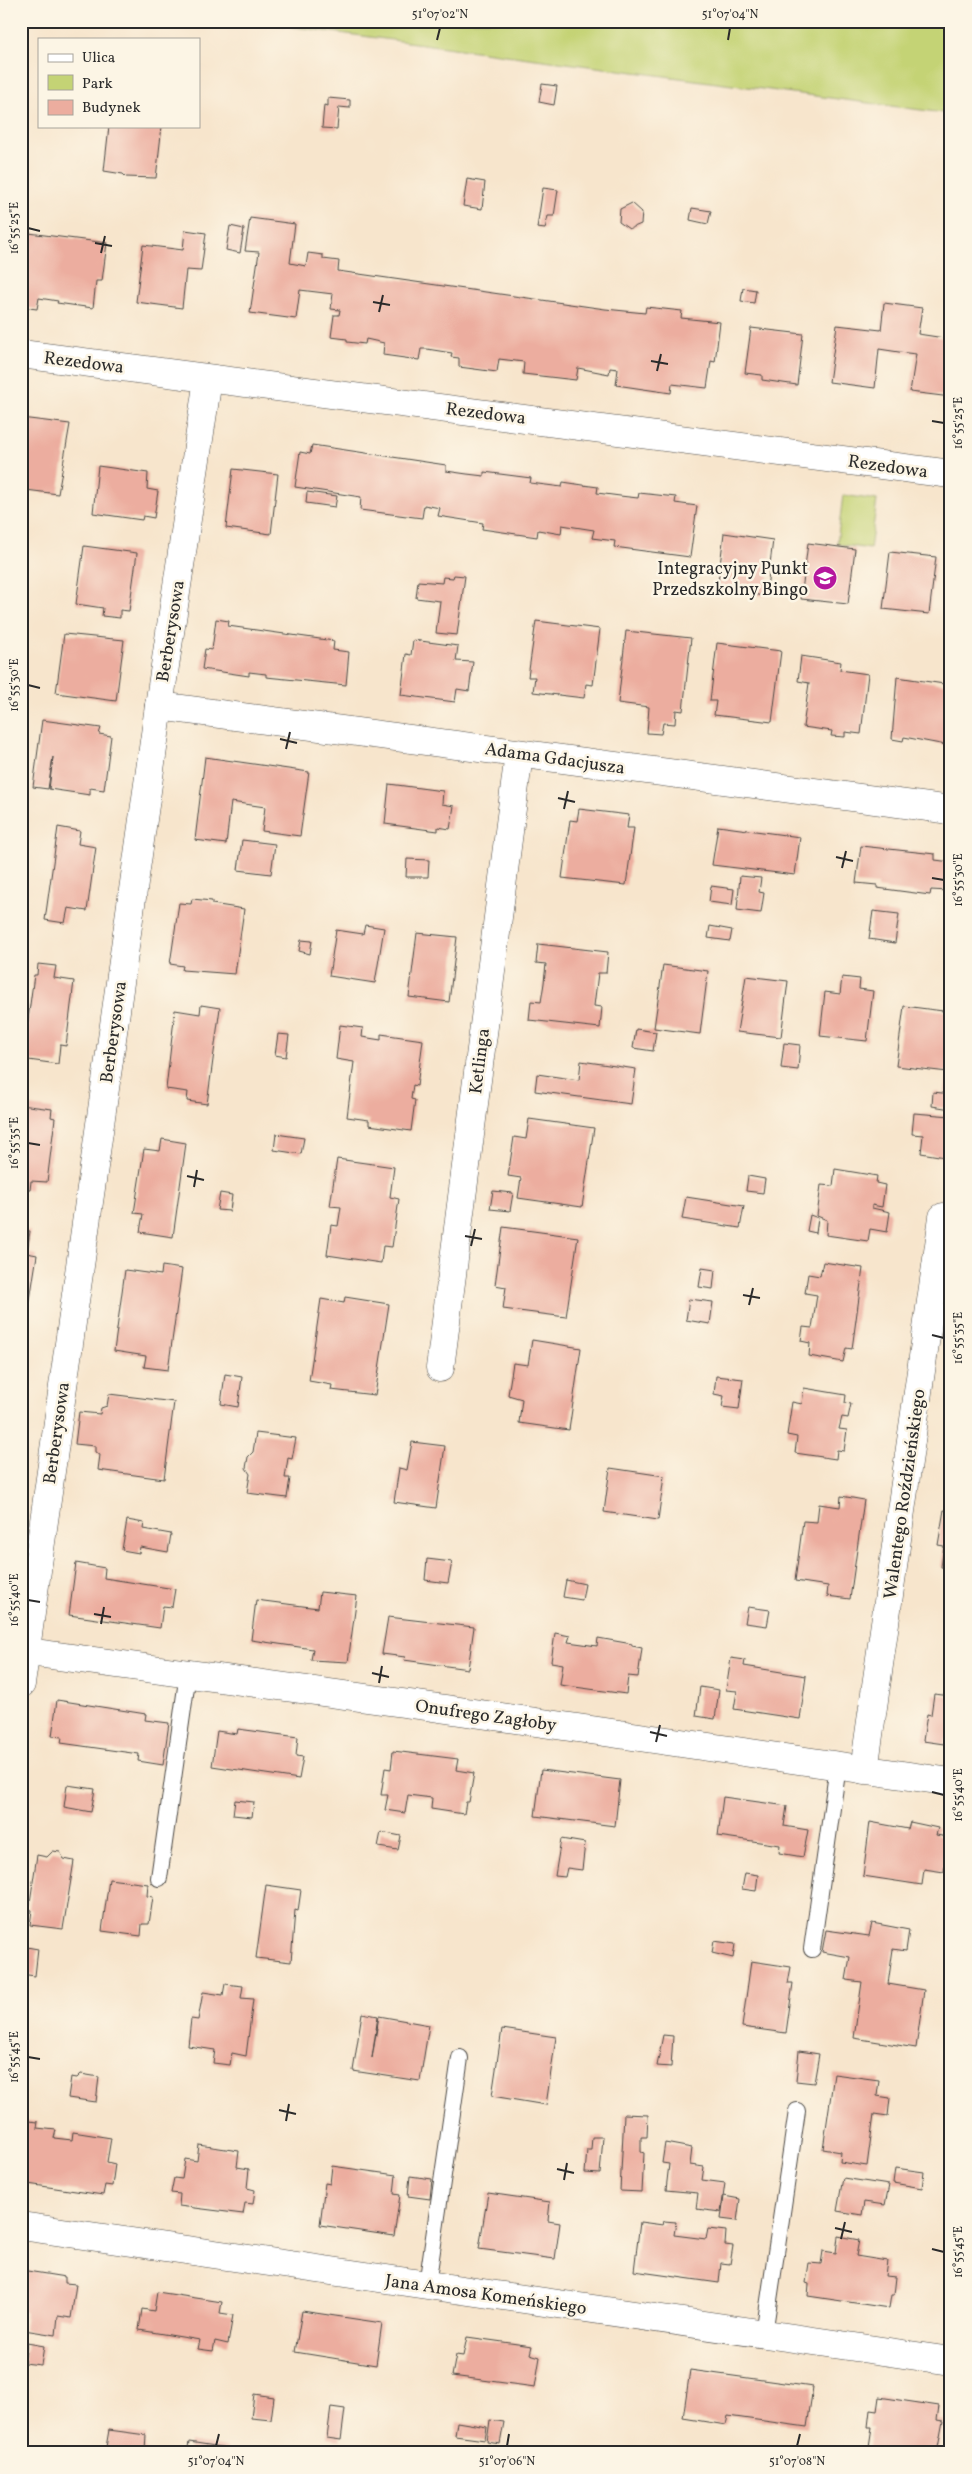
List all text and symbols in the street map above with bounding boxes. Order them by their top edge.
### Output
text: 51°07'02"N [412,7,468,23]
text: 51°07'04"N [702,7,758,23]
legend [38,38,200,128]
text: Ulica [82,48,115,69]
text: Park [82,74,113,95]
text: Budynek [82,98,141,119]
text: 16°55'25"E [7,202,23,254]
street label: Rezedowa [42,346,125,381]
street label: Rezedowa [444,397,527,432]
text: 16°55'25"E [951,397,967,449]
street label: Rezedowa [846,450,929,485]
place label: Integracyjny Punkt Przedszkolny Bingo [652,557,808,603]
school or university icon: Integracyjny Punkt Przedszkolny Bingo [812,565,838,591]
street label: Berberysowa [151,578,192,684]
text: 16°55'30"E [7,658,23,712]
street label: Adama Gdacjusza [483,737,626,782]
text: 16°55'30"E [951,853,967,907]
street label: Berberysowa [95,979,134,1085]
street label: Ketlinga [464,1027,497,1095]
text: 16°55'35"E [7,1117,23,1169]
text: 16°55'35"E [951,1312,967,1364]
street label: Berberysowa [38,1380,77,1486]
street label: Walentego Roździeńskiego [878,1387,933,1601]
text: 16°55'40"E [7,1573,23,1627]
street label: Onufrego Zagłoby [414,1694,558,1739]
text: 16°55'40"E [951,1768,967,1822]
text: 16°55'45"E [7,2031,23,2083]
text: 16°55'45"E [951,2226,967,2278]
street label: Jana Amosa Komeńskiego [383,2269,588,2322]
text: 51°07'04"N [188,2454,244,2470]
text: 51°07'06"N [479,2454,535,2470]
text: 51°07'08"N [769,2454,825,2470]

